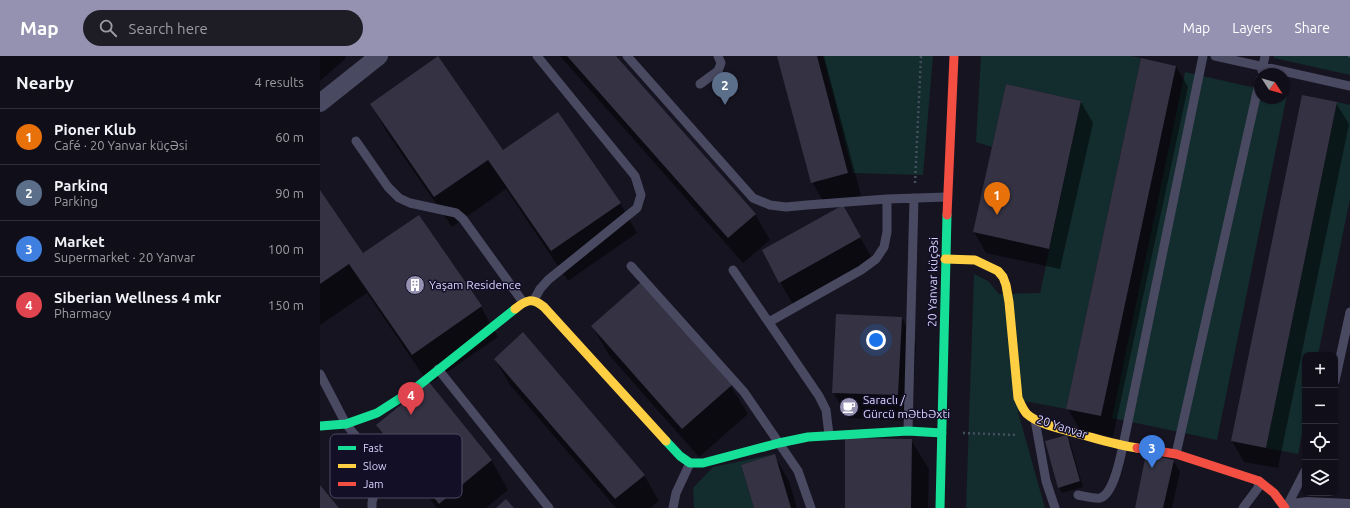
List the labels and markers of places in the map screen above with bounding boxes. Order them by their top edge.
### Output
pin: 2 [712,72,738,105]
pin: 1 [984,182,1010,215]
building icon: Yaşam Residence [404,274,426,296]
place label: Yaşam Residence [429,278,521,291]
pin: 4 [398,382,424,415]
place label: Saraclı / Gürcü mətbəxti [863,393,950,420]
cafe icon: Saraclı / Gürcü mətbəxti [838,396,860,418]
pin: 3 [1139,435,1165,468]

